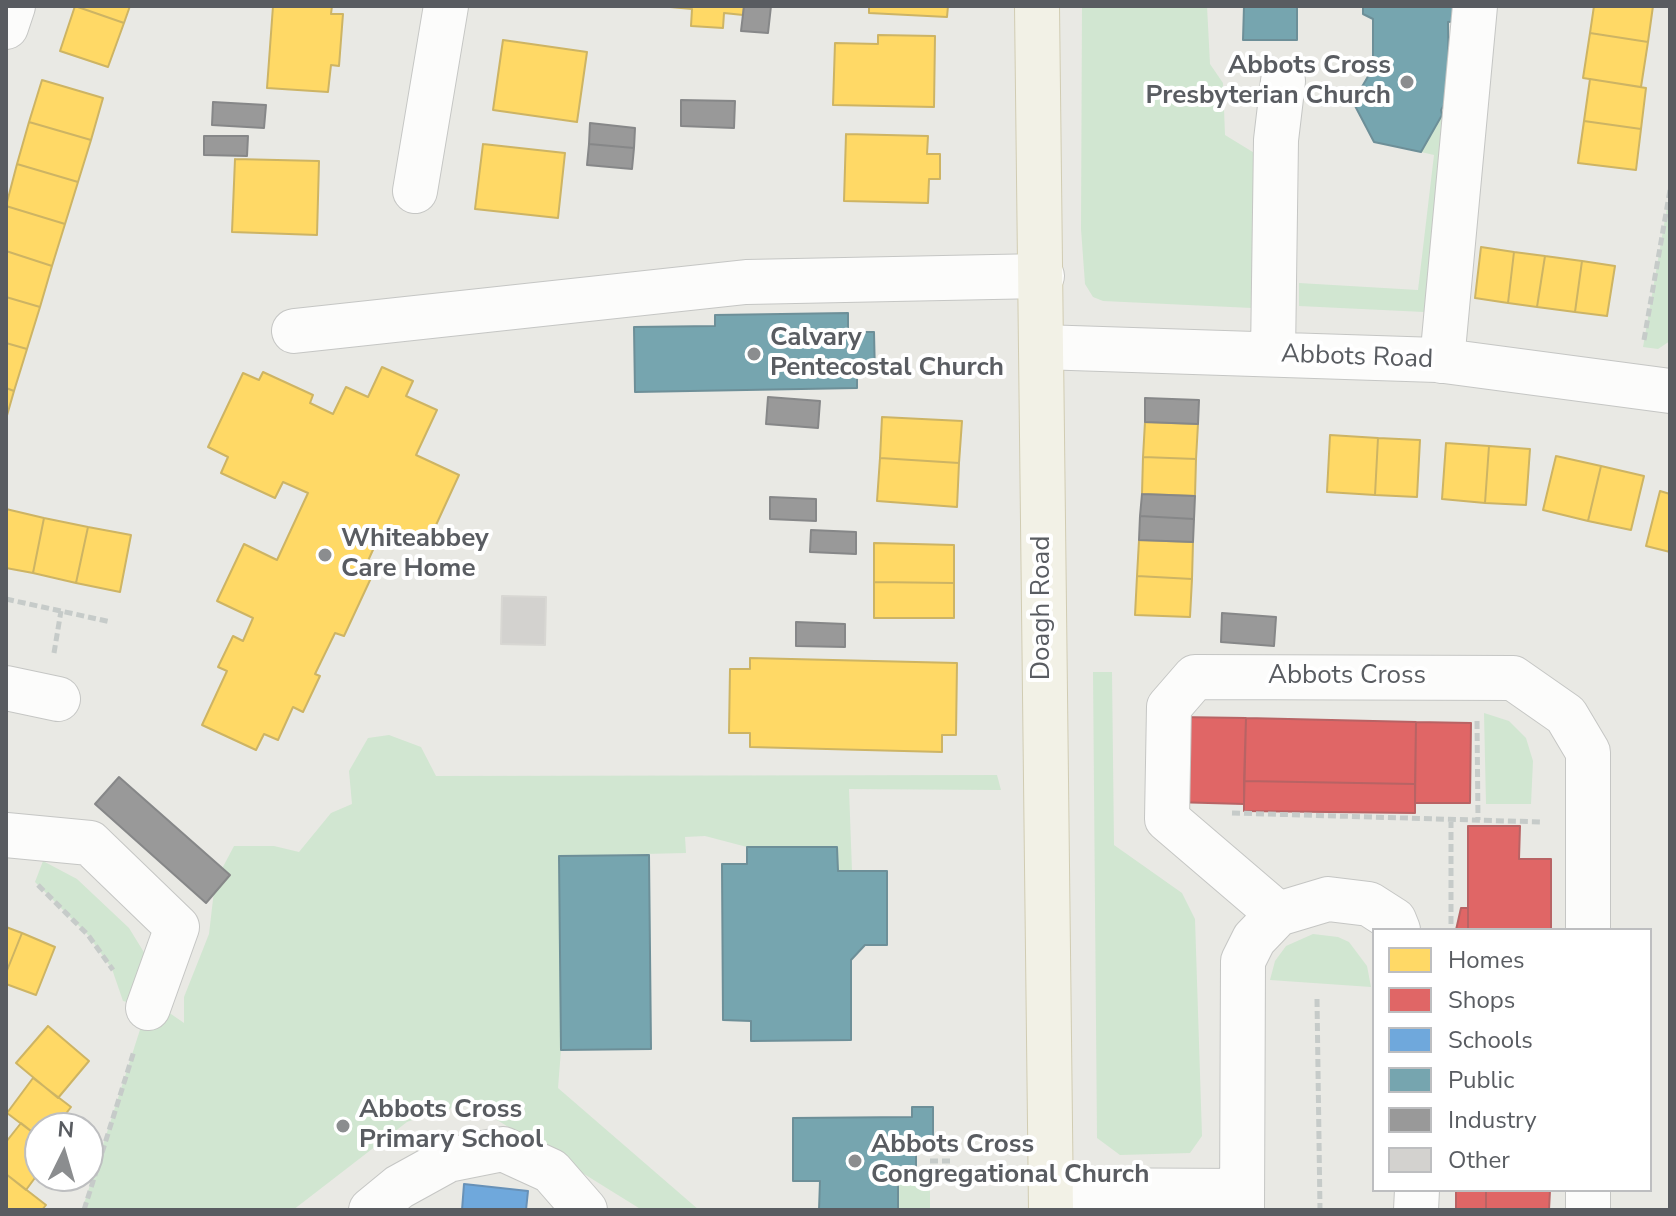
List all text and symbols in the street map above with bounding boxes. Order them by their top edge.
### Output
place label: Abbots Cross Presbyterian Church [1146,51,1391,112]
marker: Abbots Cross Presbyterian Church [1398,73,1416,91]
place label: Calvary Pentecostal Church [770,323,1004,384]
street label: Abbots Road [1280,340,1434,376]
marker: Calvary Pentecostal Church [745,345,763,363]
place label: Whiteabbey Care Home [341,524,489,586]
street label: Doagh Road [1027,536,1059,680]
marker: Whiteabbey Care Home [316,546,334,564]
street label: Abbots Cross [1268,661,1426,693]
legend [1372,928,1652,1192]
text: Homes [1448,944,1524,976]
text: Shops [1448,984,1515,1016]
text: Schools [1448,1024,1533,1056]
text: Public [1448,1064,1514,1096]
place label: Abbots Cross Primary School [359,1095,543,1156]
text: Industry [1448,1104,1537,1136]
north arrow [24,1112,104,1192]
text: N [56,1114,75,1146]
marker: Abbots Cross Primary School [334,1117,352,1135]
place label: Abbots Cross Congregational Church [871,1130,1149,1192]
text: Other [1448,1144,1510,1176]
marker: Abbots Cross Congregational Church [846,1152,864,1170]

